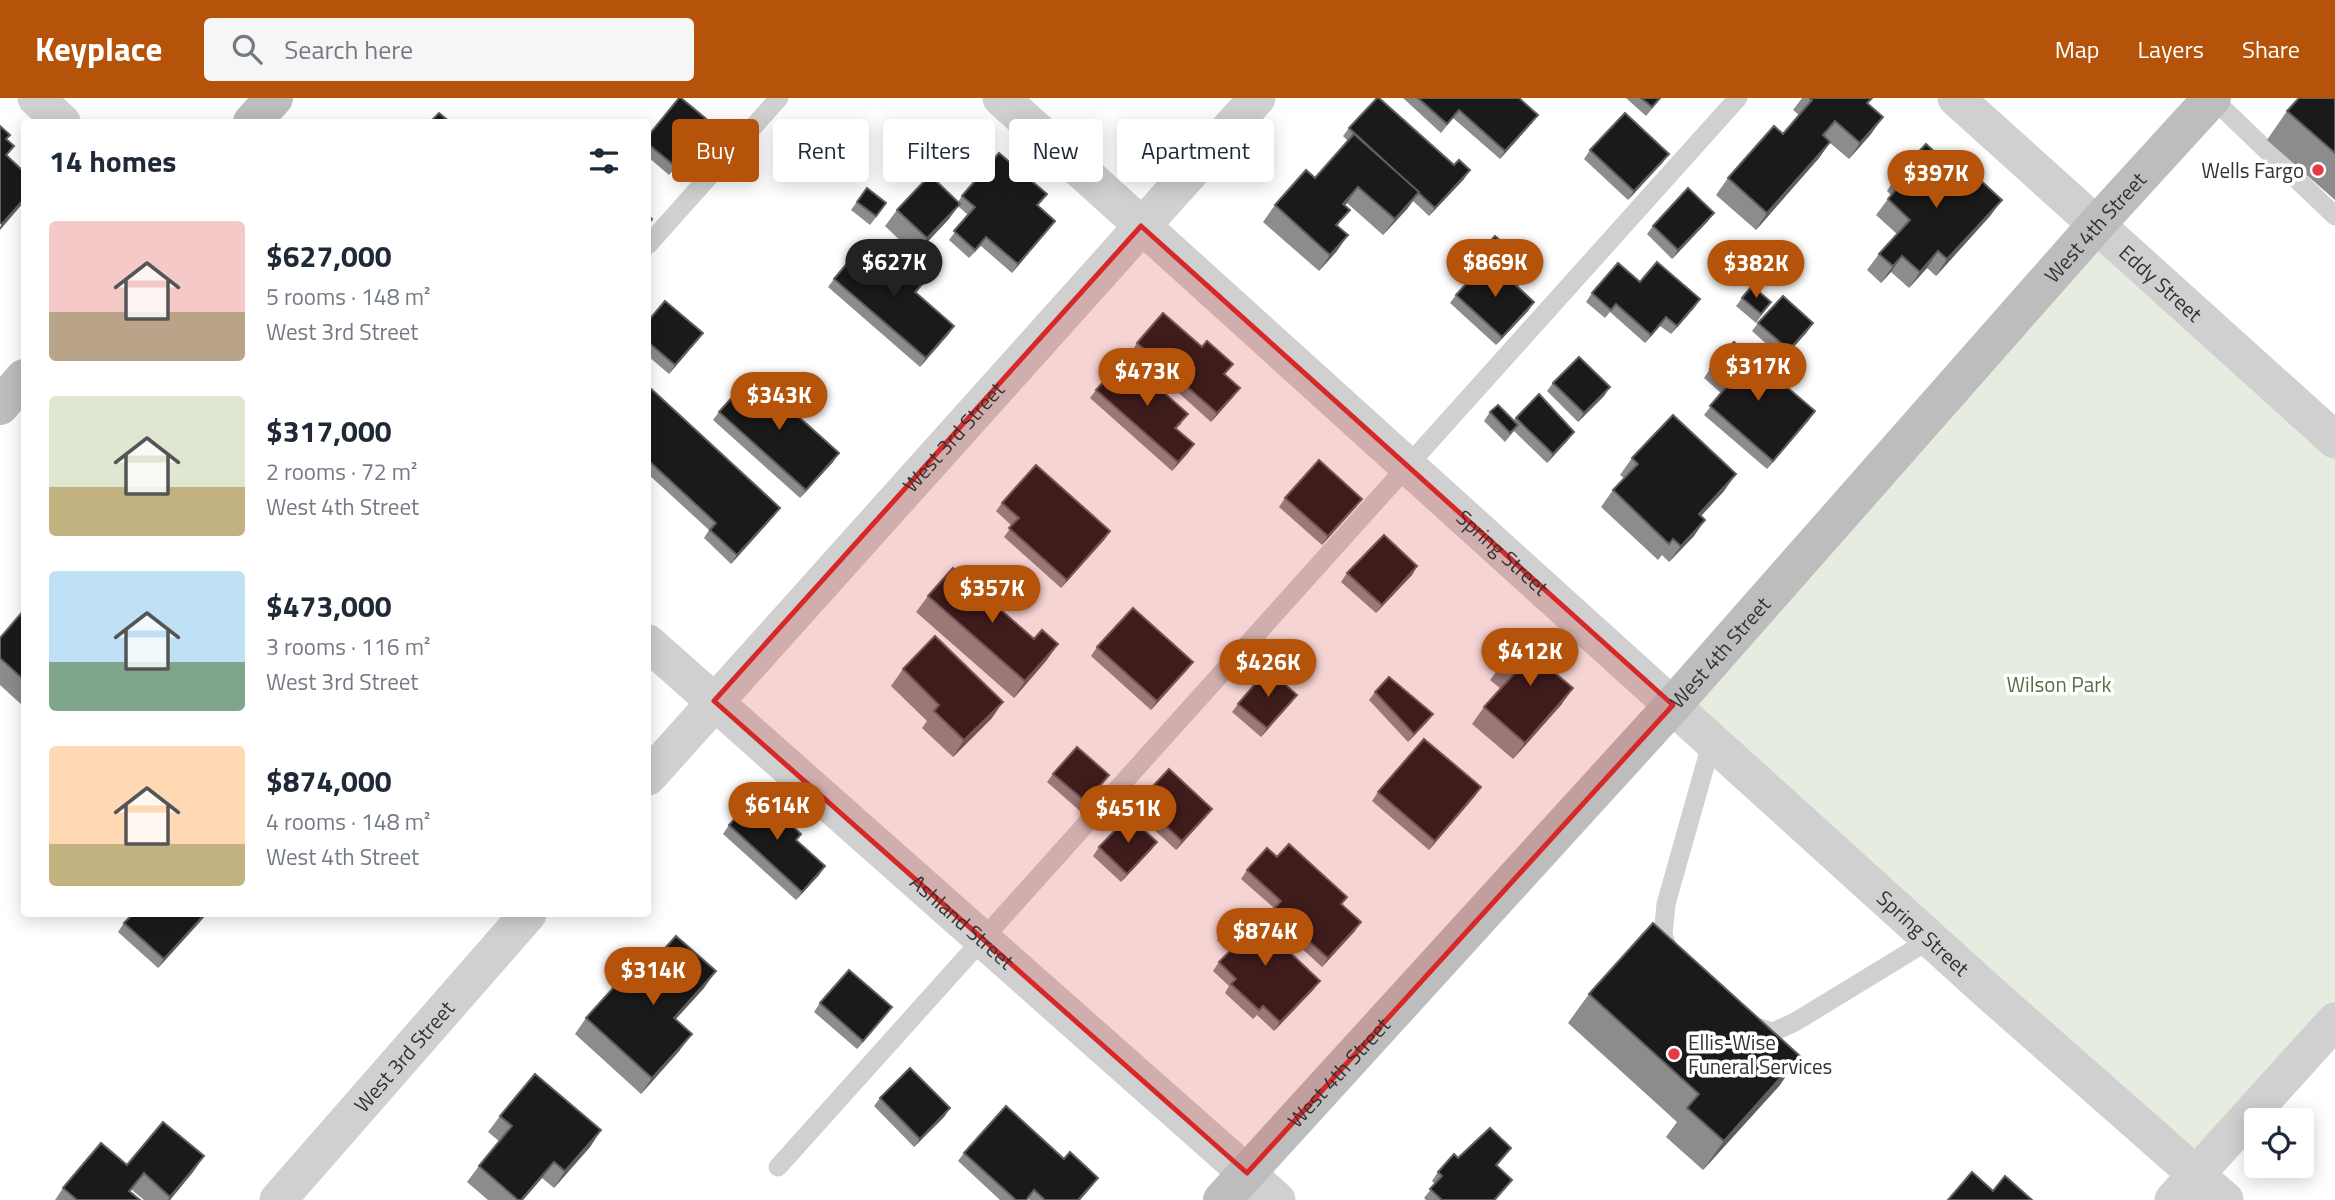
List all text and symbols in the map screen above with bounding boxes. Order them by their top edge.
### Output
search box [204,18,694,81]
text: Keyplace [35,24,162,74]
icon: search [228,30,266,68]
text: Search here [284,30,413,69]
text: Map [2055,31,2100,67]
text: Layers [2138,31,2204,67]
text: Share [2242,31,2300,67]
chip: Buy [672,119,759,182]
chip: Rent [773,119,869,182]
chip: Filters [883,119,995,182]
chip: New [1009,119,1103,182]
chip: Apartment [1117,119,1274,182]
text: 14 homes [49,138,176,184]
icon: filters [585,142,623,180]
pin: $397K [1887,150,1985,210]
place label: Wells Fargo [2201,154,2304,186]
text: $397K [1903,155,1969,190]
marker: Wells Fargo [2310,162,2326,178]
street label: West 4th Street [2036,164,2154,290]
text: $627,000 [266,233,392,279]
street label: Eddy Street [2112,237,2210,330]
pin: $627K [845,240,943,299]
pin: $869K [1446,240,1544,299]
pin: $382K [1707,240,1805,300]
text: $627K [861,244,927,279]
text: $869K [1462,244,1528,279]
text: $382K [1723,245,1789,280]
icon: home [105,249,189,333]
text: 5 rooms · 148 m² [266,279,430,314]
text: West 3rd Street [266,314,418,349]
pin: $317K [1709,344,1807,403]
pin: $473K [1098,348,1196,408]
text: $317K [1725,348,1791,383]
text: $473K [1114,353,1180,388]
pin: $343K [730,372,828,432]
street label: West 3rd Street [895,374,1012,499]
text: $343K [746,377,812,412]
text: $317,000 [266,408,392,454]
icon: home [105,424,189,508]
text: 2 rooms · 72 m² [266,454,417,489]
text: West 4th Street [266,489,419,524]
street label: Spring Street [1449,502,1557,603]
pin: $357K [943,566,1041,625]
text: $357K [959,570,1025,605]
text: $473,000 [266,583,392,629]
street label: West 4th Street [1661,589,1778,715]
icon: home [105,599,189,683]
pin: $412K [1481,628,1579,688]
text: 3 rooms · 116 m² [266,629,430,664]
text: $412K [1497,633,1563,668]
pin: $426K [1219,640,1317,699]
text: $426K [1235,644,1301,679]
text: West 3rd Street [266,664,418,699]
park label: Wilson Park [2007,668,2112,700]
text: $874,000 [266,758,392,804]
icon: home [105,774,189,858]
pin: $614K [728,782,826,842]
pin: $451K [1079,786,1177,845]
text: $614K [744,787,810,822]
text: $451K [1095,790,1161,825]
text: 4 rooms · 148 m² [266,804,430,839]
text: West 4th Street [266,839,419,874]
street label: Ashland Street [903,866,1022,977]
street label: Spring Street [1870,882,1977,984]
pin: $874K [1216,908,1314,968]
text: $874K [1232,913,1298,948]
pin: $314K [604,948,702,1007]
text: $314K [620,952,686,987]
street label: West 3rd Street [346,993,462,1119]
street label: West 4th Street [1280,1009,1398,1135]
place label: Ellis-Wise Funeral Services [1688,1026,1832,1082]
marker: Ellis-Wise Funeral Services [1666,1046,1682,1062]
map controls [2244,1108,2314,1178]
button: locate [2244,1108,2314,1178]

